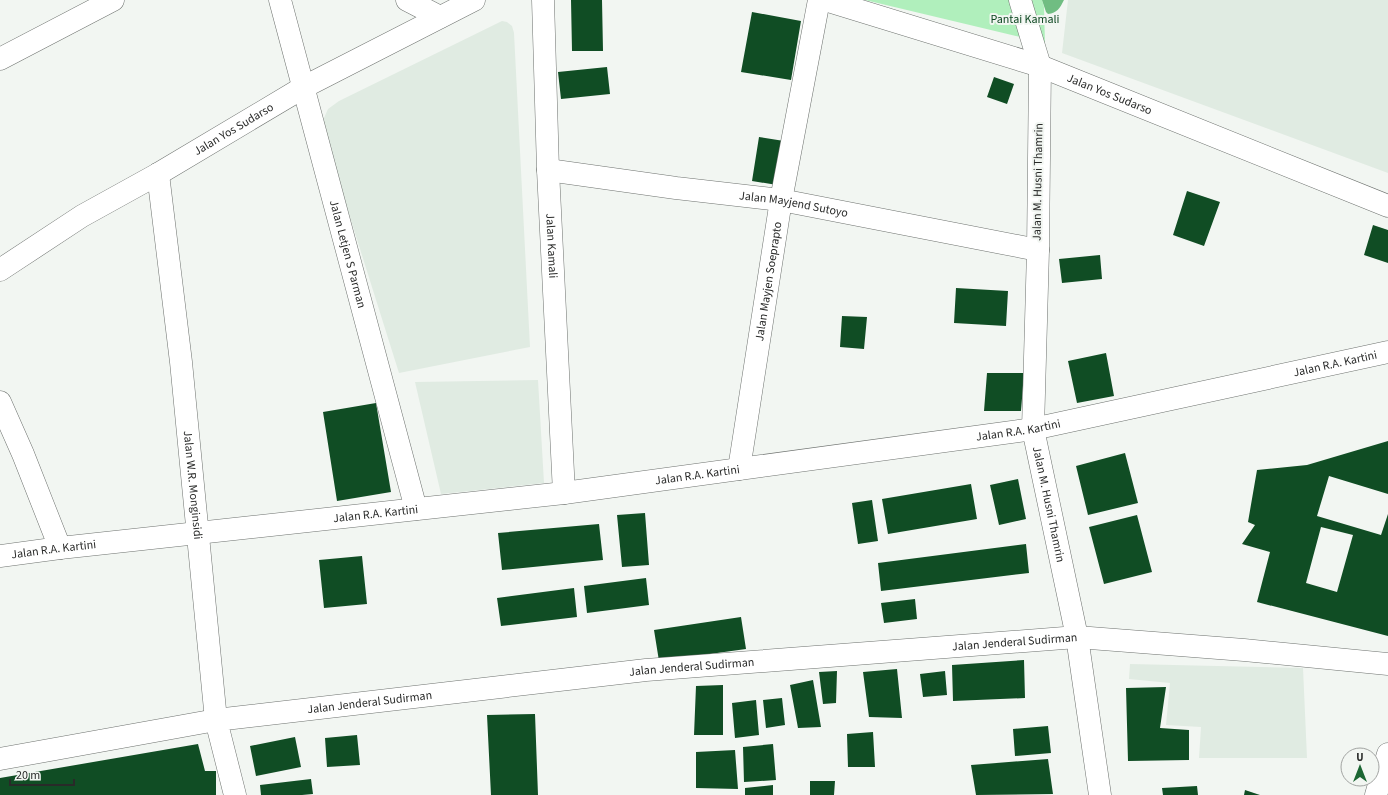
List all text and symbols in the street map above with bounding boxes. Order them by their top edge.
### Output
park label: Pantai Kamali [990,11,1060,28]
street label: Jalan Yos Sudarso [1065,69,1155,119]
street label: Jalan Yos Sudarso [190,99,277,159]
street label: Jalan M. Husni Thamrin [1028,123,1048,241]
street label: Jalan Mayjend Sutoyo [738,187,850,221]
street label: Jalan Letjen S Parman [325,198,370,310]
street label: Jalan Kamali [542,213,562,279]
street label: Jalan Mayjen Soeprapto [751,220,786,342]
street label: Jalan R.A. Kartini [1292,346,1379,381]
street label: Jalan R.A. Kartini [975,415,1062,445]
street label: Jalan W.R. Monginsidi [179,430,207,540]
street label: Jalan M. Husni Thamrin [1028,445,1069,564]
street label: Jalan R.A. Kartini [654,461,741,489]
street label: Jalan R.A. Kartini [332,500,419,527]
street label: Jalan R.A. Kartini [10,536,97,563]
street label: Jalan Jenderal Sudirman [951,629,1078,655]
street label: Jalan Jenderal Sudirman [628,653,755,680]
street label: Jalan Jenderal Sudirman [306,686,433,718]
north arrow [1340,747,1380,787]
text: U [1356,750,1364,765]
scale bar [10,761,74,787]
text: 20 m [16,767,40,784]

